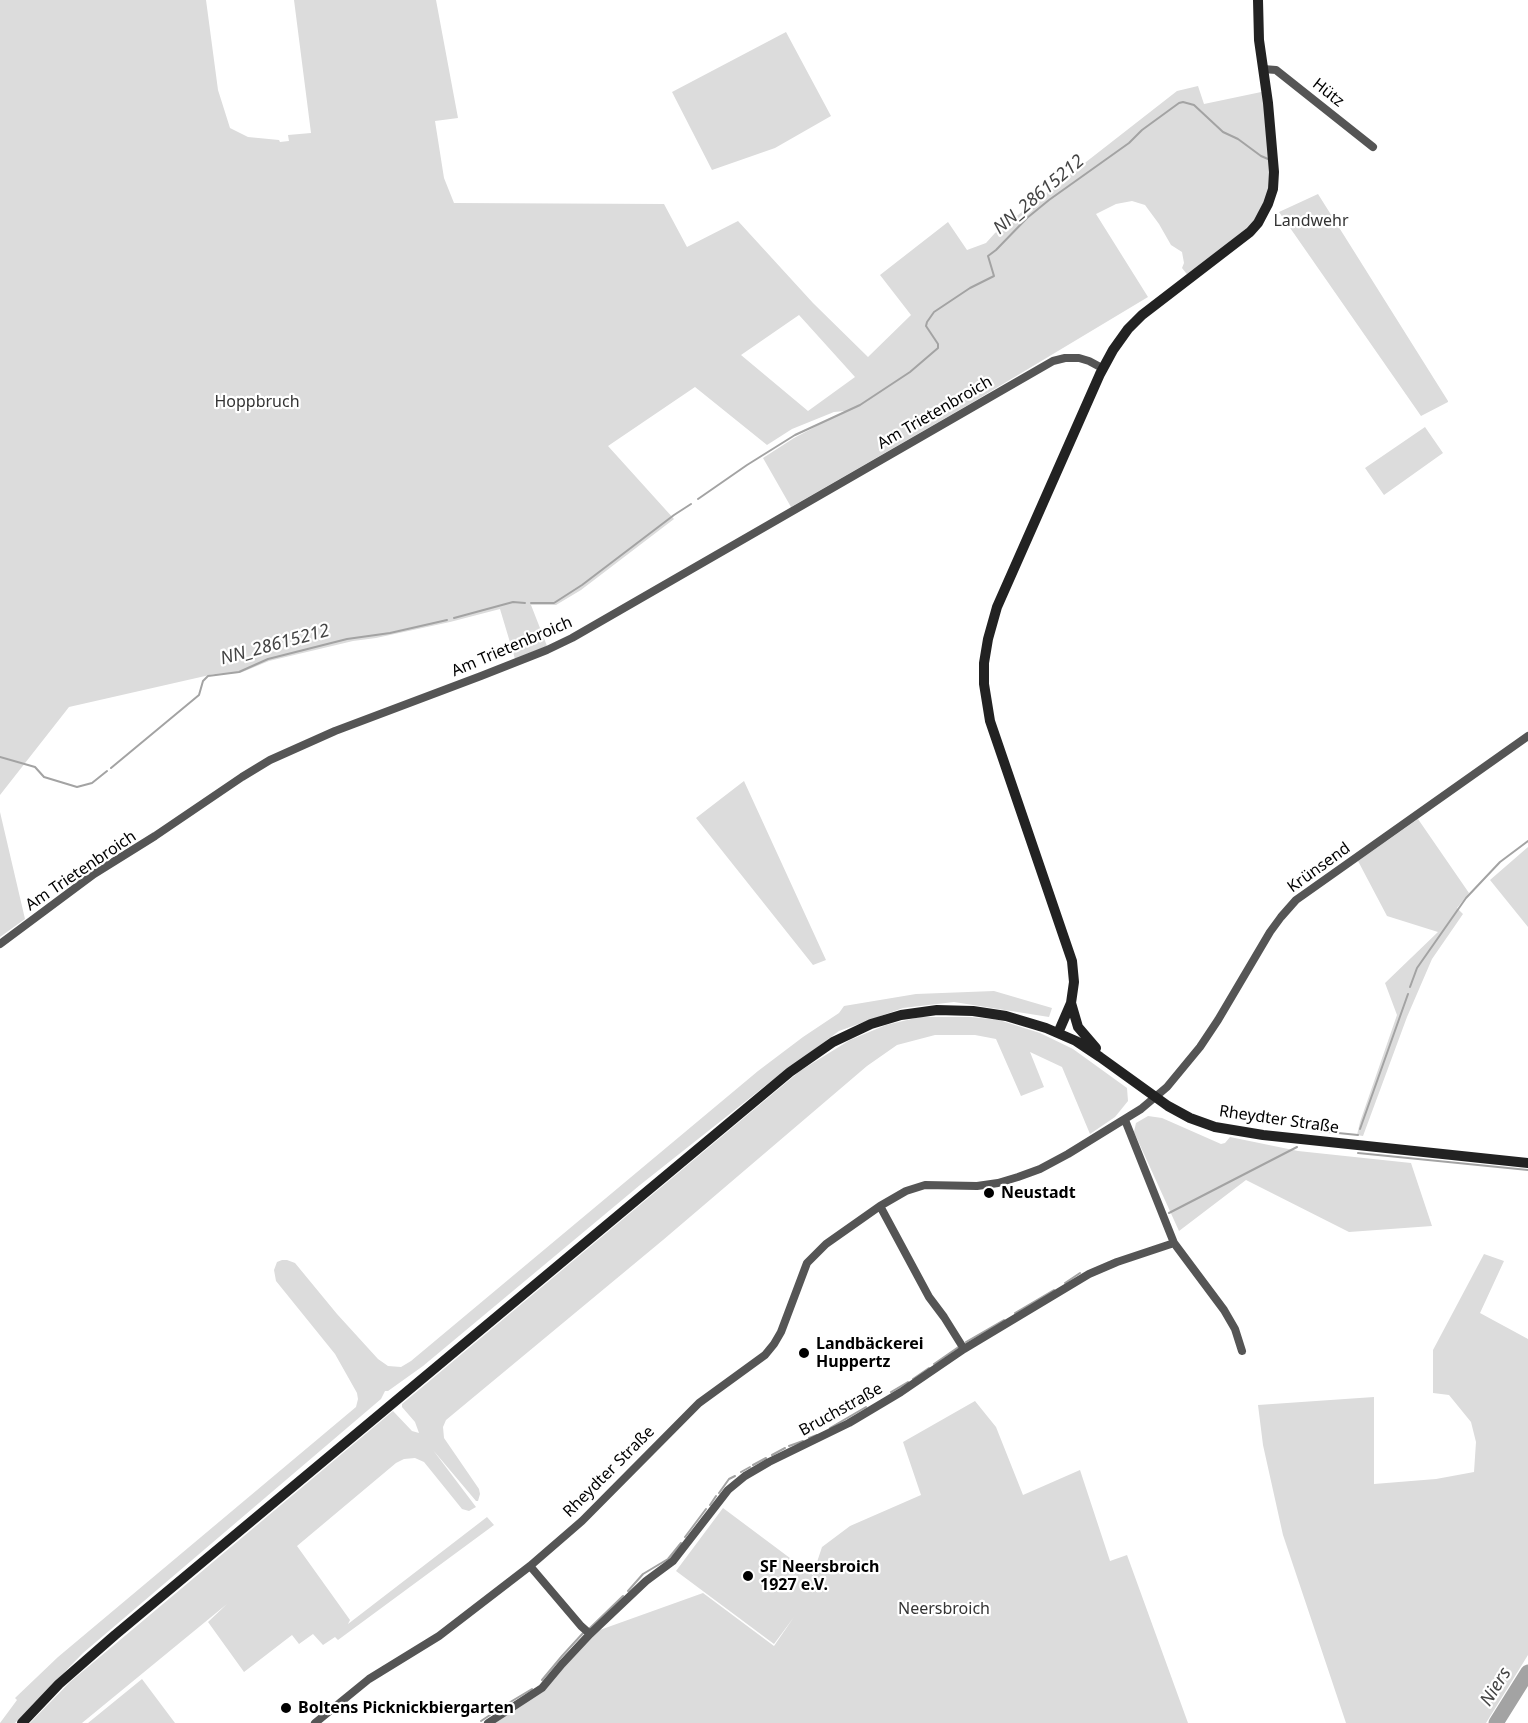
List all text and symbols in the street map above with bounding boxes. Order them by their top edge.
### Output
street label: Hütz [1308,75,1348,111]
water label: NN_28615212 [989,151,1089,239]
park label: Landwehr [1273,211,1349,231]
street label: Am Trietenbroich [874,372,996,454]
park label: Hoppbruch [214,392,300,412]
street label: Am Trietenbroich [449,613,575,681]
water label: NN_28615212 [218,620,332,670]
street label: Am Trietenbroich [22,827,140,915]
street label: Krünsend [1284,839,1354,897]
street label: Rheydter Straße [1218,1102,1340,1138]
place label: Neustadt [1001,1183,1076,1203]
marker: Neustadt [982,1186,996,1200]
place label: Landbäckerei Huppertz [816,1334,924,1372]
marker: Landbäckerei Huppertz [797,1346,811,1360]
street label: Bruchstraße [796,1379,886,1441]
street label: Rheydter Straße [559,1422,659,1522]
place label: SF Neersbroich 1927 e.V. [760,1557,879,1595]
marker: SF Neersbroich 1927 e.V. [741,1569,755,1583]
park label: Neersbroich [898,1599,990,1619]
water label: Niers [1476,1664,1516,1710]
place label: Boltens Picknickbiergarten [298,1698,514,1718]
marker: Boltens Picknickbiergarten [279,1701,293,1715]

